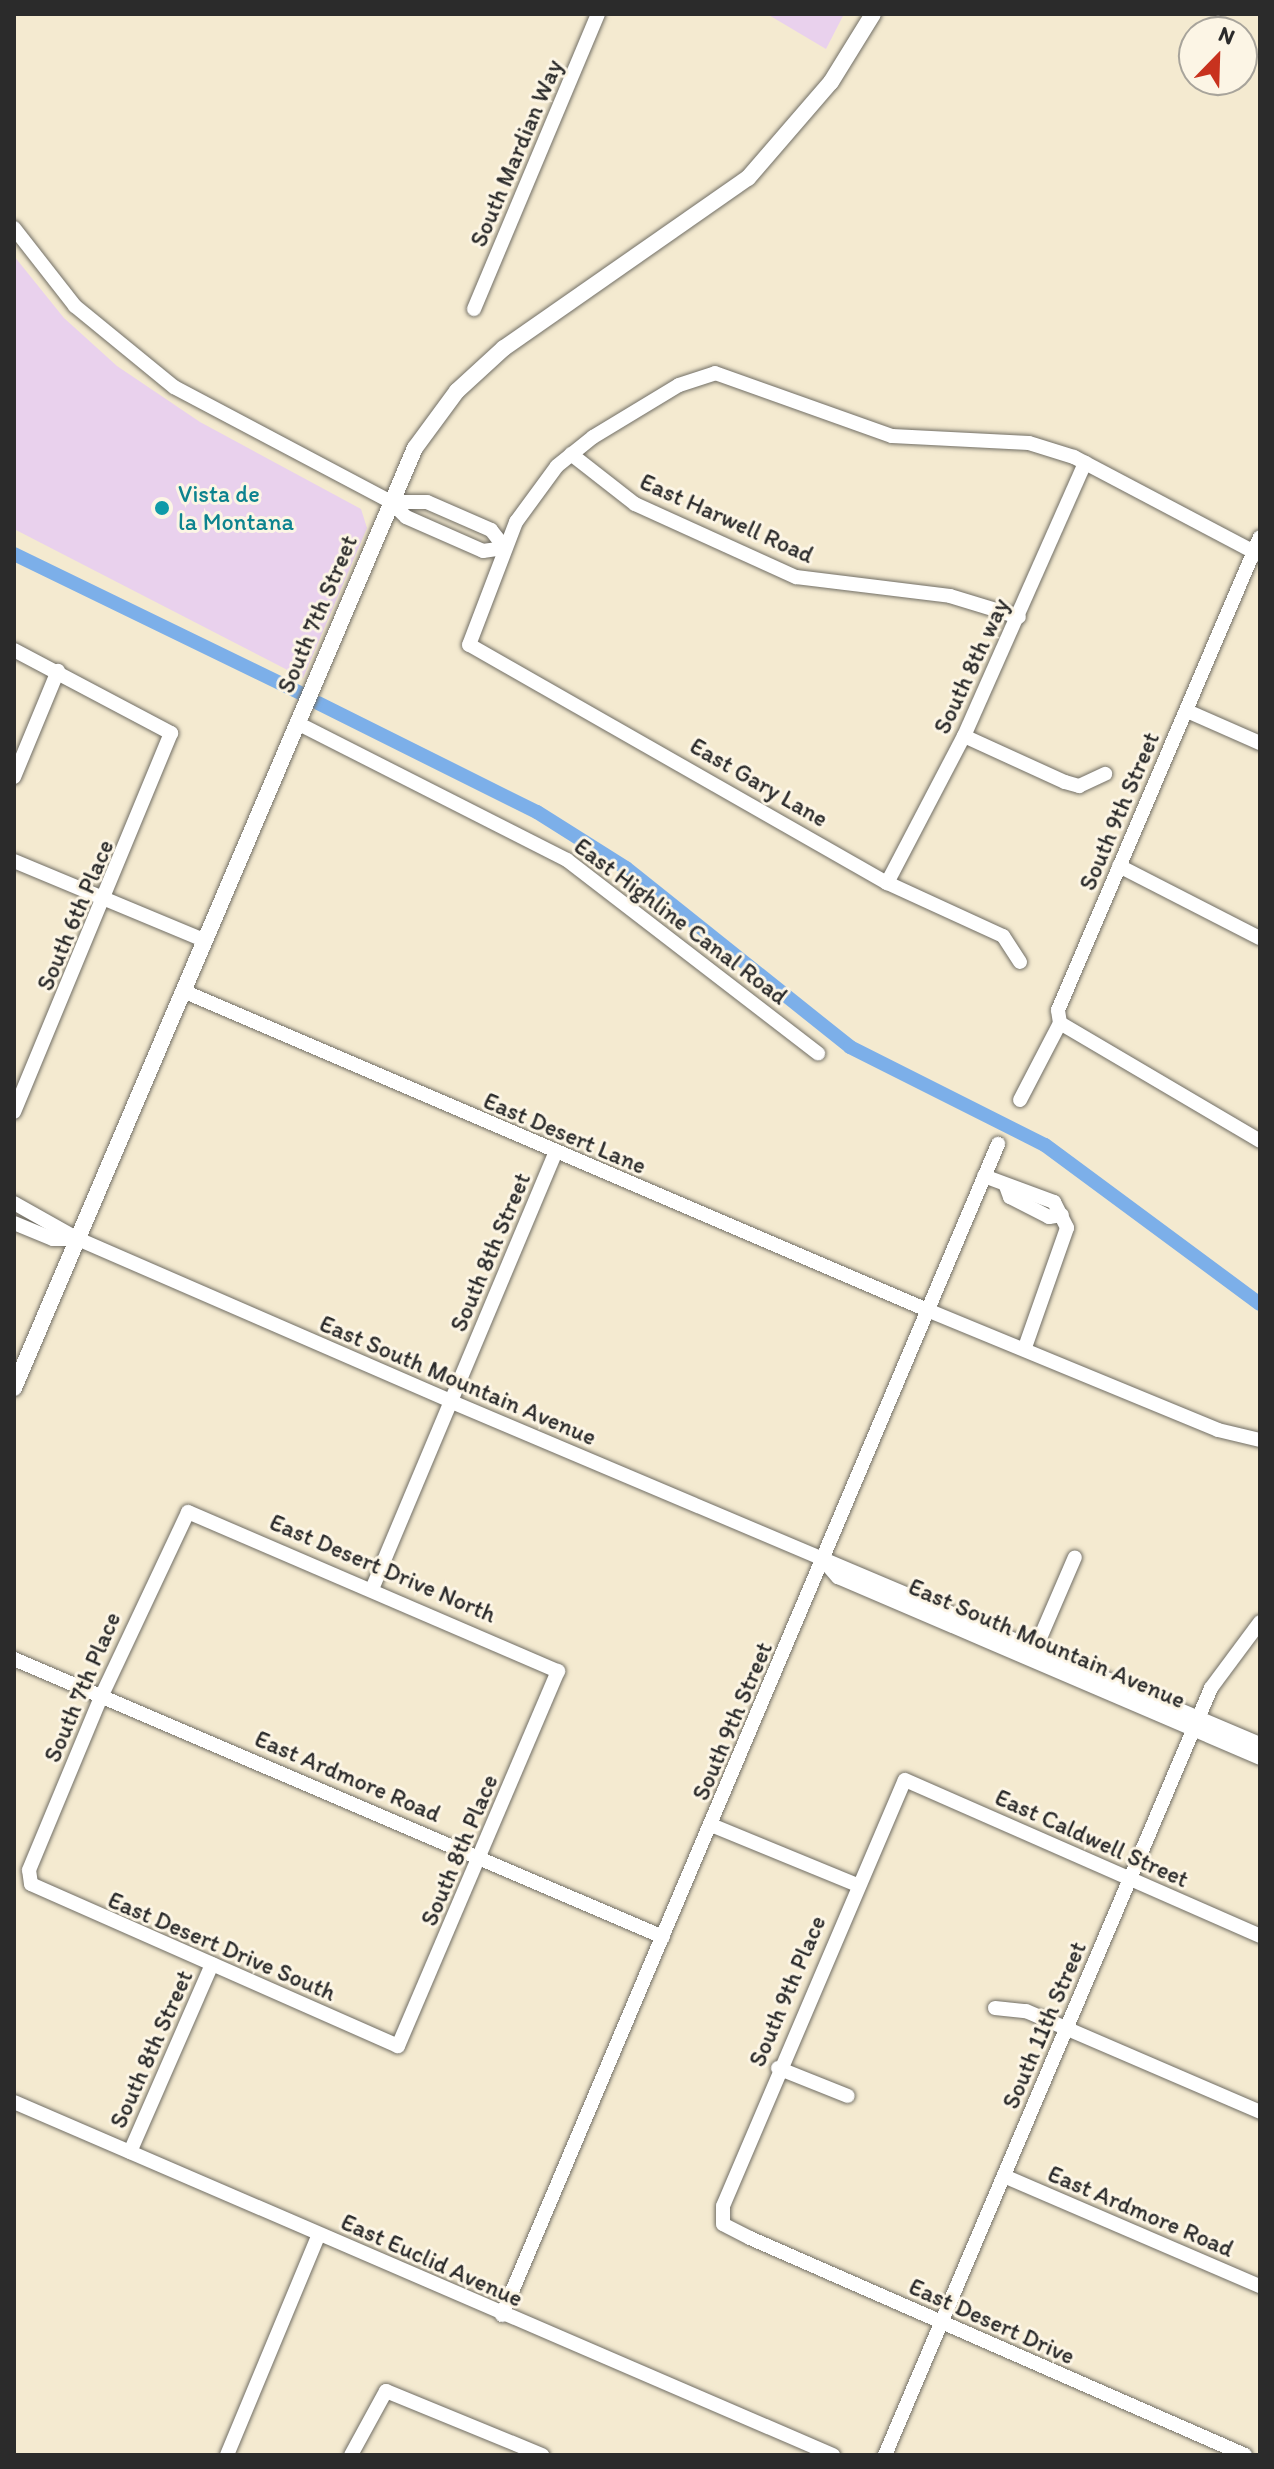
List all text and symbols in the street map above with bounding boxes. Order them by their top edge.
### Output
north arrow [1178,16,1258,96]
text: N [1215,20,1239,51]
street label: South Mardian Way [464,55,568,251]
street label: East Harwell Road [635,467,819,569]
place label: Vista de la Montana [178,480,294,536]
marker: Vista de la Montana [153,499,171,517]
street label: South 7th Street [271,531,363,697]
street label: South 8th way [927,594,1015,738]
street label: South 9th Street [1073,728,1165,894]
street label: East Gary Lane [684,731,834,833]
street label: East Highline Canal Road [569,832,793,1010]
street label: South 6th Place [30,836,120,994]
street label: East Desert Lane [480,1086,650,1180]
street label: South 8th Street [444,1169,536,1335]
street label: East South Mountain Avenue [316,1309,600,1451]
street label: East Desert Drive North [266,1507,500,1629]
street label: East South Mountain Avenue [905,1572,1189,1714]
street label: South 7th Place [38,1608,126,1766]
street label: South 9th Street [686,1638,778,1804]
street label: East Ardmore Road [251,1724,445,1828]
street label: South 8th Place [414,1770,504,1930]
street label: East Caldwell Street [991,1782,1193,1894]
street label: East Desert Drive South [104,1885,340,2007]
street label: South 9th Place [742,1912,832,2070]
street label: South 11th Street [996,1937,1092,2113]
street label: South 8th Street [104,1966,198,2132]
street label: East Ardmore Road [1044,2159,1238,2263]
street label: East Euclid Avenue [337,2207,527,2313]
street label: East Desert Drive [905,2272,1079,2370]

